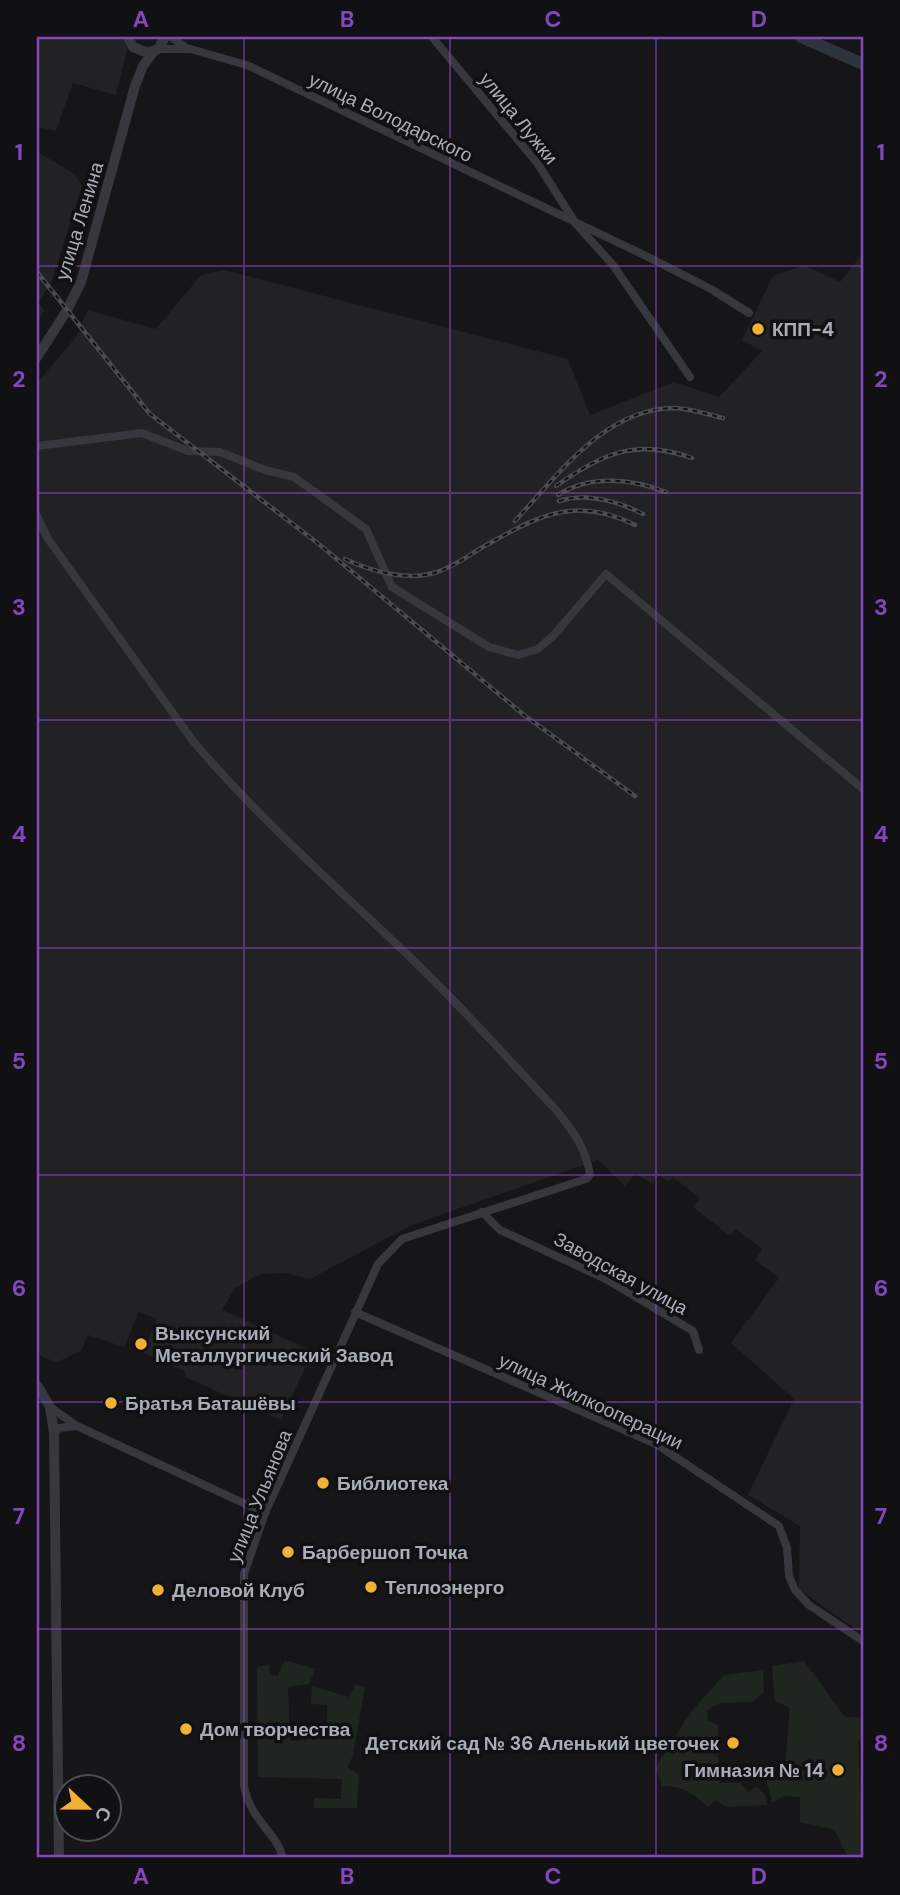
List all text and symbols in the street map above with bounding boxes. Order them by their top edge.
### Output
text: A [133,4,149,34]
text: B [340,4,354,34]
text: C [545,4,561,34]
text: D [751,4,767,34]
street label: улица Володарского [305,67,477,168]
street label: улица Лужки [474,67,563,169]
text: 1 [15,137,23,167]
text: 1 [877,137,885,167]
street label: улица Ленина [50,159,109,283]
place label: КПП-4 [772,317,834,342]
marker: КПП-4 [750,321,766,337]
text: 2 [12,364,26,394]
text: 2 [874,364,888,394]
text: 3 [12,592,26,622]
text: 3 [874,592,888,622]
text: 4 [12,819,27,849]
text: 4 [874,819,889,849]
text: 5 [12,1046,26,1076]
text: 5 [874,1046,888,1076]
street label: Заводская улица [549,1226,693,1321]
text: 6 [12,1273,26,1303]
text: 6 [874,1273,888,1303]
place label: Выксунский Металлургический Завод [155,1321,393,1368]
marker: Выксунский Металлургический Завод [133,1336,149,1352]
street label: улица Жилкооперации [495,1348,687,1455]
place label: Братья Баташёвы [125,1391,296,1416]
marker: Братья Баташёвы [103,1395,119,1411]
street label: улица Ульянова [221,1426,298,1566]
place label: Библиотека [337,1471,449,1496]
marker: Библиотека [315,1475,331,1491]
text: 7 [13,1501,25,1531]
text: 7 [875,1501,887,1531]
place label: Барбершоп Точка [302,1540,468,1565]
marker: Барбершоп Точка [280,1544,296,1560]
place label: Теплоэнерго [385,1575,504,1600]
place label: Деловой Клуб [172,1578,305,1603]
marker: Теплоэнерго [363,1579,379,1595]
marker: Деловой Клуб [150,1582,166,1598]
place label: Дом творчества [200,1717,351,1742]
marker: Дом творчества [178,1721,194,1737]
text: 8 [12,1728,26,1758]
text: 8 [874,1728,888,1758]
place label: Детский сад № 36 Аленький цветочек [365,1731,719,1756]
marker: Детский сад № 36 Аленький цветочек [725,1735,741,1751]
place label: Гимназия № 14 [684,1758,824,1783]
marker: Гимназия № 14 [830,1762,846,1778]
north arrow [52,1772,122,1842]
text: С [89,1803,117,1825]
text: A [133,1861,149,1891]
text: B [340,1861,354,1891]
text: C [545,1861,561,1891]
text: D [751,1861,767,1891]

